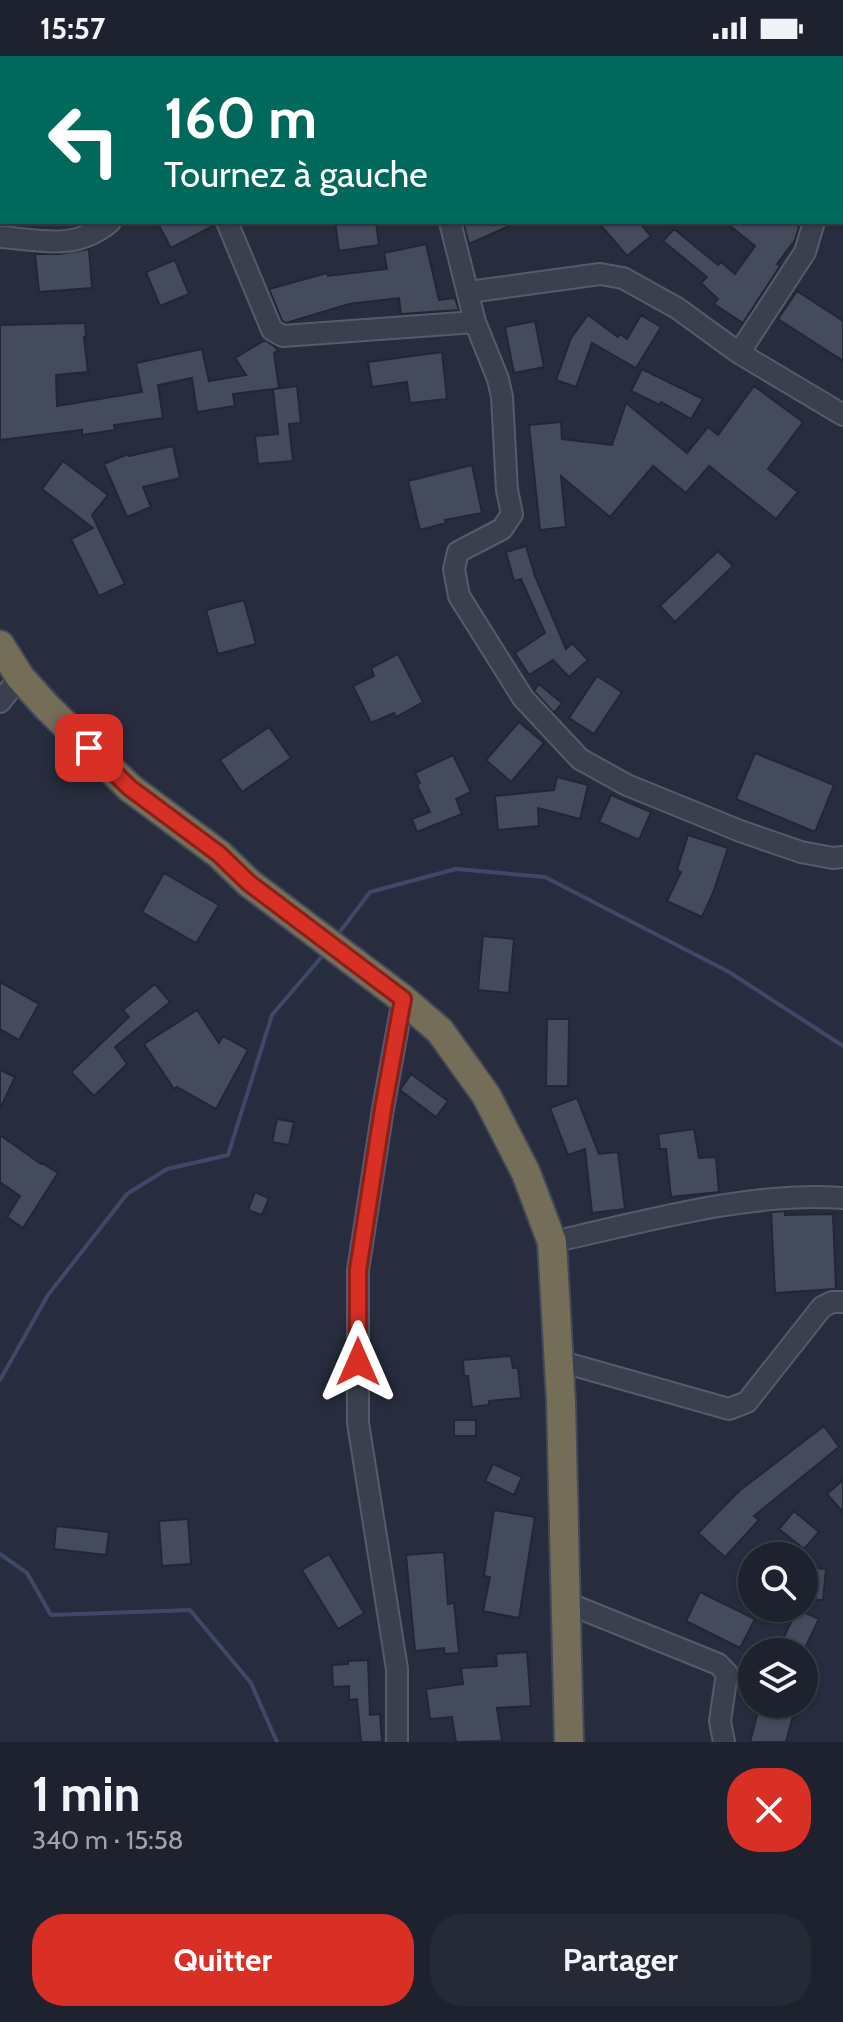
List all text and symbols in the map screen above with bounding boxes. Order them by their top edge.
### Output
text: 15:57 [40,10,105,47]
text: 160 m [164,84,317,152]
icon: left [32,88,136,192]
text: Tournez à gauche [164,152,428,196]
pin [55,714,123,782]
icon: arrive [67,726,111,770]
position arrow [316,1320,400,1404]
map controls [738,1542,818,1718]
button: search [738,1542,818,1622]
button: layers [738,1638,818,1718]
text: 1 min [32,1765,140,1823]
button: close [727,1768,811,1852]
text: 340 m · 15:58 [32,1824,184,1856]
button: Quitter [32,1914,414,2006]
button: Partager [430,1914,811,2006]

